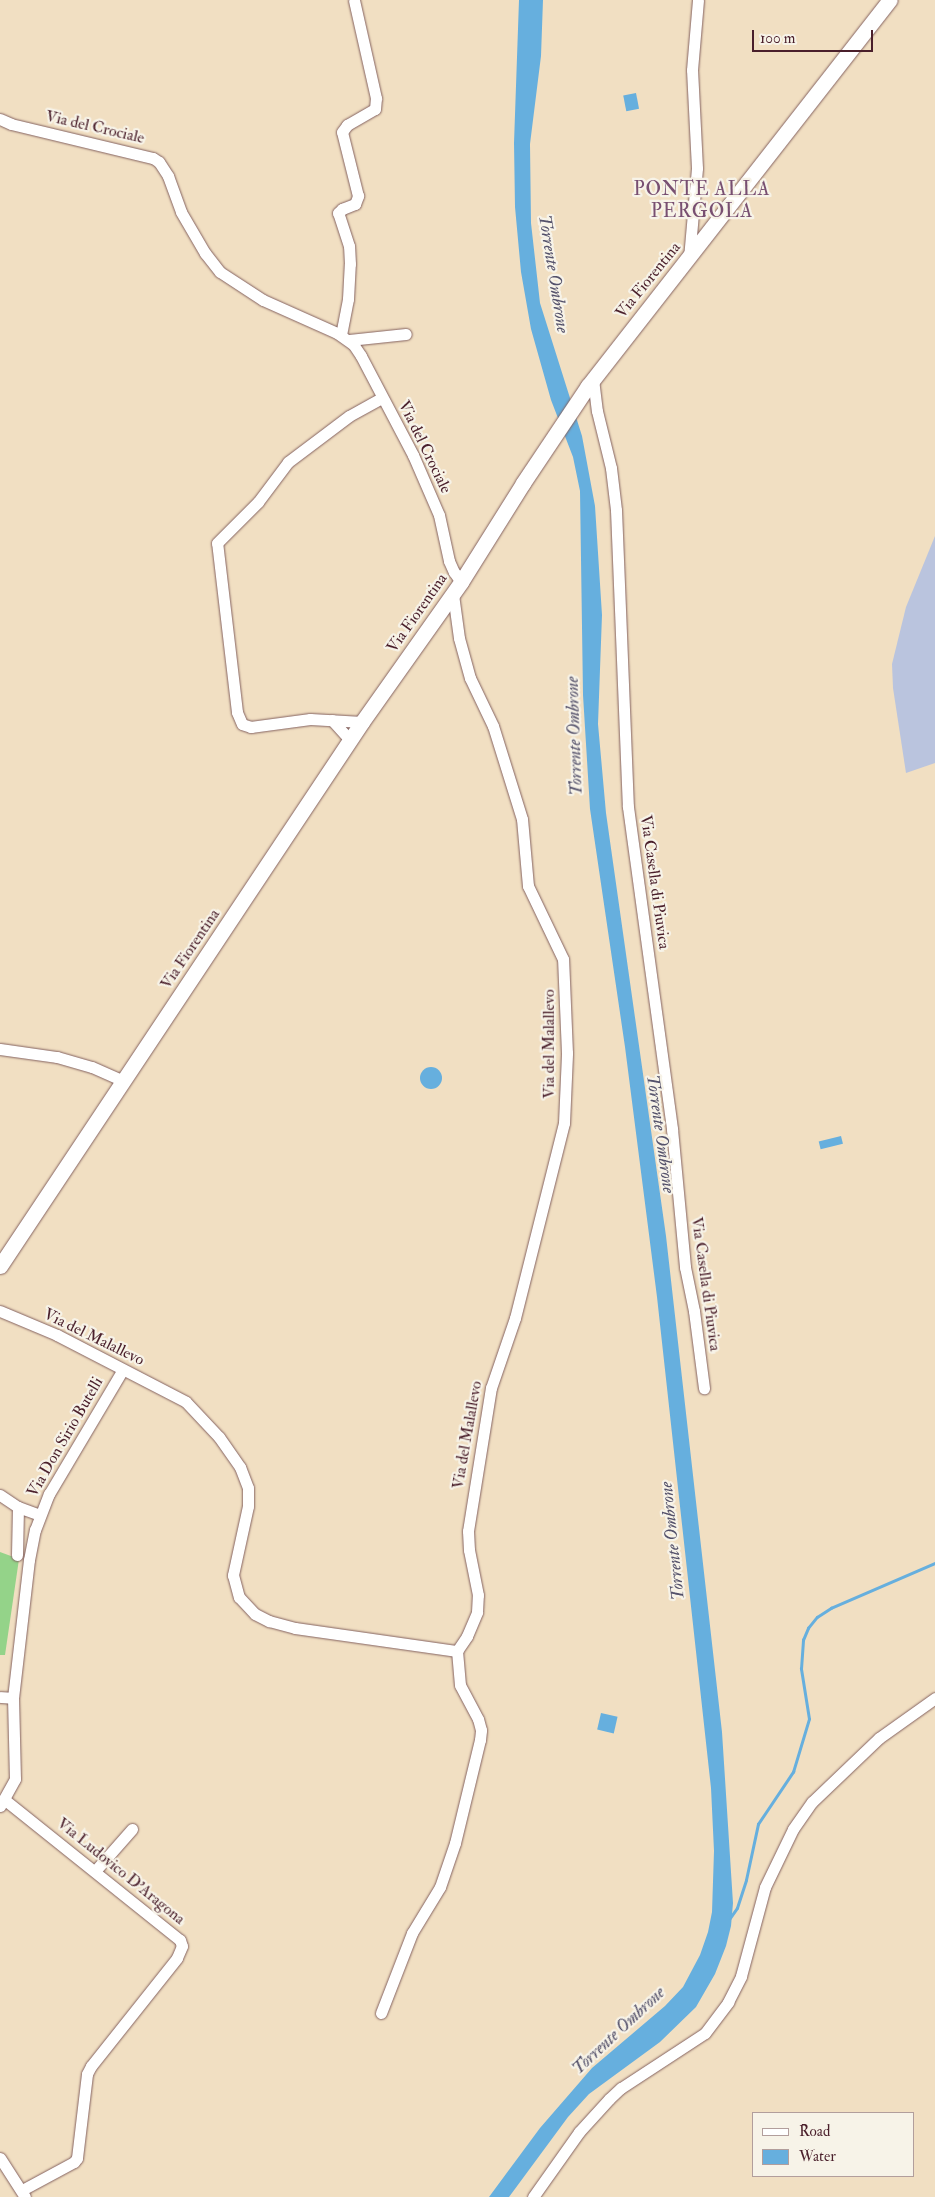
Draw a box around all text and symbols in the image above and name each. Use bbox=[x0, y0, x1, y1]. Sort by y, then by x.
scale bar bbox=[755, 20, 876, 52]
text: 100 m bbox=[760, 29, 795, 48]
street label: Via del Crociale bbox=[44, 106, 146, 148]
district label: PONTE ALLA PERGOLA bbox=[632, 179, 772, 223]
water label: Torrente Ombrone bbox=[533, 213, 573, 335]
street label: Via Fiorentina bbox=[612, 238, 684, 322]
street label: Via del Crociale bbox=[394, 398, 456, 496]
street label: Via Fiorentina bbox=[383, 570, 451, 656]
water label: Torrente Ombrone bbox=[562, 676, 588, 796]
street label: Via Casella di Piuvica bbox=[636, 814, 674, 950]
street label: Via Fiorentina bbox=[156, 905, 224, 993]
street label: Via del Malallevo bbox=[539, 989, 559, 1099]
water label: Torrente Ombrone bbox=[641, 1073, 679, 1195]
street label: Via Casella di Piuvica bbox=[687, 1216, 725, 1352]
street label: Via del Malallevo bbox=[41, 1304, 147, 1370]
street label: Via Don Sirio Butelli bbox=[23, 1374, 107, 1500]
street label: Via del Malallevo bbox=[448, 1379, 486, 1491]
water label: Torrente Ombrone bbox=[656, 1481, 690, 1601]
street label: Via Ludovico D'Aragona bbox=[53, 1814, 189, 1928]
water label: Torrente Ombrone bbox=[568, 1982, 670, 2080]
legend bbox=[752, 2112, 915, 2177]
text: Road bbox=[799, 2122, 830, 2141]
text: Water bbox=[799, 2147, 836, 2166]

